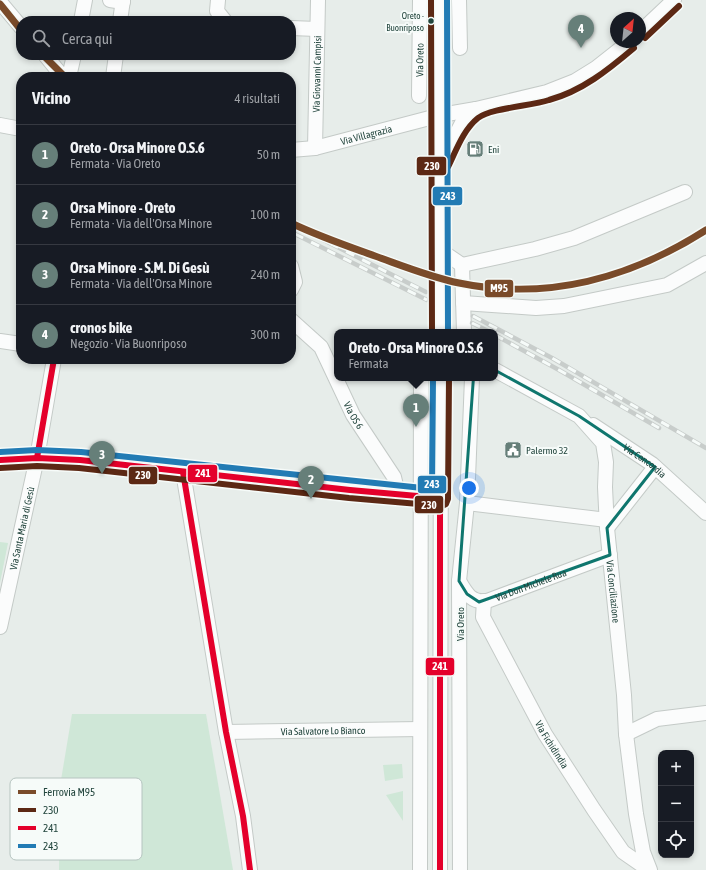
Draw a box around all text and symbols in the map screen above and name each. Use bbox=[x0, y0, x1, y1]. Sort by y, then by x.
place label: Oreto - Buonriposo bbox=[386, 11, 425, 33]
north arrow bbox=[610, 12, 646, 48]
pin: 4 bbox=[568, 15, 594, 48]
search box bbox=[16, 16, 296, 60]
marker: Oreto - Buonriposo bbox=[426, 16, 436, 26]
icon: search bbox=[30, 27, 52, 49]
text: Cerca qui bbox=[62, 30, 112, 47]
street label: Via Giovanni Campisi bbox=[310, 35, 323, 113]
street label: Via Oreto bbox=[414, 43, 425, 77]
text: Vicino bbox=[32, 88, 71, 108]
text: 4 risultati bbox=[234, 91, 280, 106]
street label: Via Villagrazia bbox=[339, 123, 393, 147]
text: Oreto - Orsa Minore O.S.6 bbox=[70, 139, 205, 156]
fuel station icon: Eni bbox=[465, 139, 485, 159]
place label: Eni bbox=[488, 144, 499, 155]
text: 1 bbox=[42, 147, 48, 162]
text: 50 m bbox=[257, 147, 280, 162]
text: Fermata · Via Oreto bbox=[70, 156, 161, 171]
line badge: 230 bbox=[416, 156, 447, 176]
text: 230 bbox=[424, 160, 440, 172]
line badge: 243 bbox=[432, 186, 463, 206]
text: 243 bbox=[440, 190, 456, 202]
text: Orsa Minore - Oreto bbox=[70, 199, 176, 216]
text: 2 bbox=[42, 207, 48, 222]
text: 100 m bbox=[251, 207, 280, 222]
text: Fermata · Via dell'Orsa Minore bbox=[70, 216, 212, 231]
text: Orsa Minore - S.M. Di Gesù bbox=[70, 259, 209, 276]
text: 3 bbox=[42, 267, 48, 282]
text: 240 m bbox=[251, 267, 280, 282]
text: Fermata · Via dell'Orsa Minore bbox=[70, 276, 212, 291]
line badge: M95 bbox=[484, 279, 514, 298]
text: M95 bbox=[490, 282, 508, 294]
text: cronos bike bbox=[70, 319, 132, 336]
text: 4 bbox=[42, 327, 48, 342]
text: 300 m bbox=[251, 327, 280, 342]
popup bbox=[334, 329, 498, 381]
text: Negozio · Via Buonriposo bbox=[70, 336, 187, 351]
text: Oreto - Orsa Minore O.S.6 bbox=[349, 339, 483, 356]
text: Fermata bbox=[349, 356, 388, 371]
pin: 1 bbox=[403, 394, 429, 427]
street label: Via OS 6 bbox=[342, 400, 366, 431]
public building icon: Palermo 32 bbox=[503, 440, 523, 460]
pin: 3 bbox=[89, 441, 115, 474]
street label: Via Concordia bbox=[622, 441, 669, 480]
place label: Palermo 32 bbox=[526, 445, 568, 456]
line badge: 241 bbox=[187, 464, 218, 483]
line badge: 230 bbox=[128, 466, 158, 485]
pin: 2 bbox=[298, 466, 324, 499]
text: 241 bbox=[195, 467, 211, 479]
text: 230 bbox=[135, 469, 151, 481]
line badge: 243 bbox=[417, 475, 447, 494]
text: 243 bbox=[424, 478, 440, 490]
your location bbox=[459, 478, 479, 498]
street label: Via Santa Maria di Gesù bbox=[7, 485, 36, 571]
line badge: 230 bbox=[414, 495, 444, 514]
text: 230 bbox=[421, 499, 437, 511]
street label: Via Conciliazione bbox=[605, 560, 622, 624]
street label: Via Don Michele Rua bbox=[494, 566, 568, 603]
street label: Via Oreto bbox=[455, 607, 466, 641]
line badge: 241 bbox=[425, 657, 455, 676]
text: 241 bbox=[432, 660, 448, 672]
street label: Via Fichidindia bbox=[533, 719, 571, 771]
street label: Via Salvatore Lo Bianco bbox=[281, 724, 366, 737]
map controls bbox=[658, 750, 694, 858]
button: + bbox=[658, 750, 694, 786]
legend bbox=[10, 778, 142, 860]
text: Ferrovia M95 bbox=[43, 786, 95, 798]
button: − bbox=[658, 786, 694, 822]
text: 230 bbox=[43, 804, 59, 816]
text: 241 bbox=[43, 822, 59, 834]
button: locate bbox=[658, 822, 694, 858]
text: 243 bbox=[43, 840, 59, 852]

